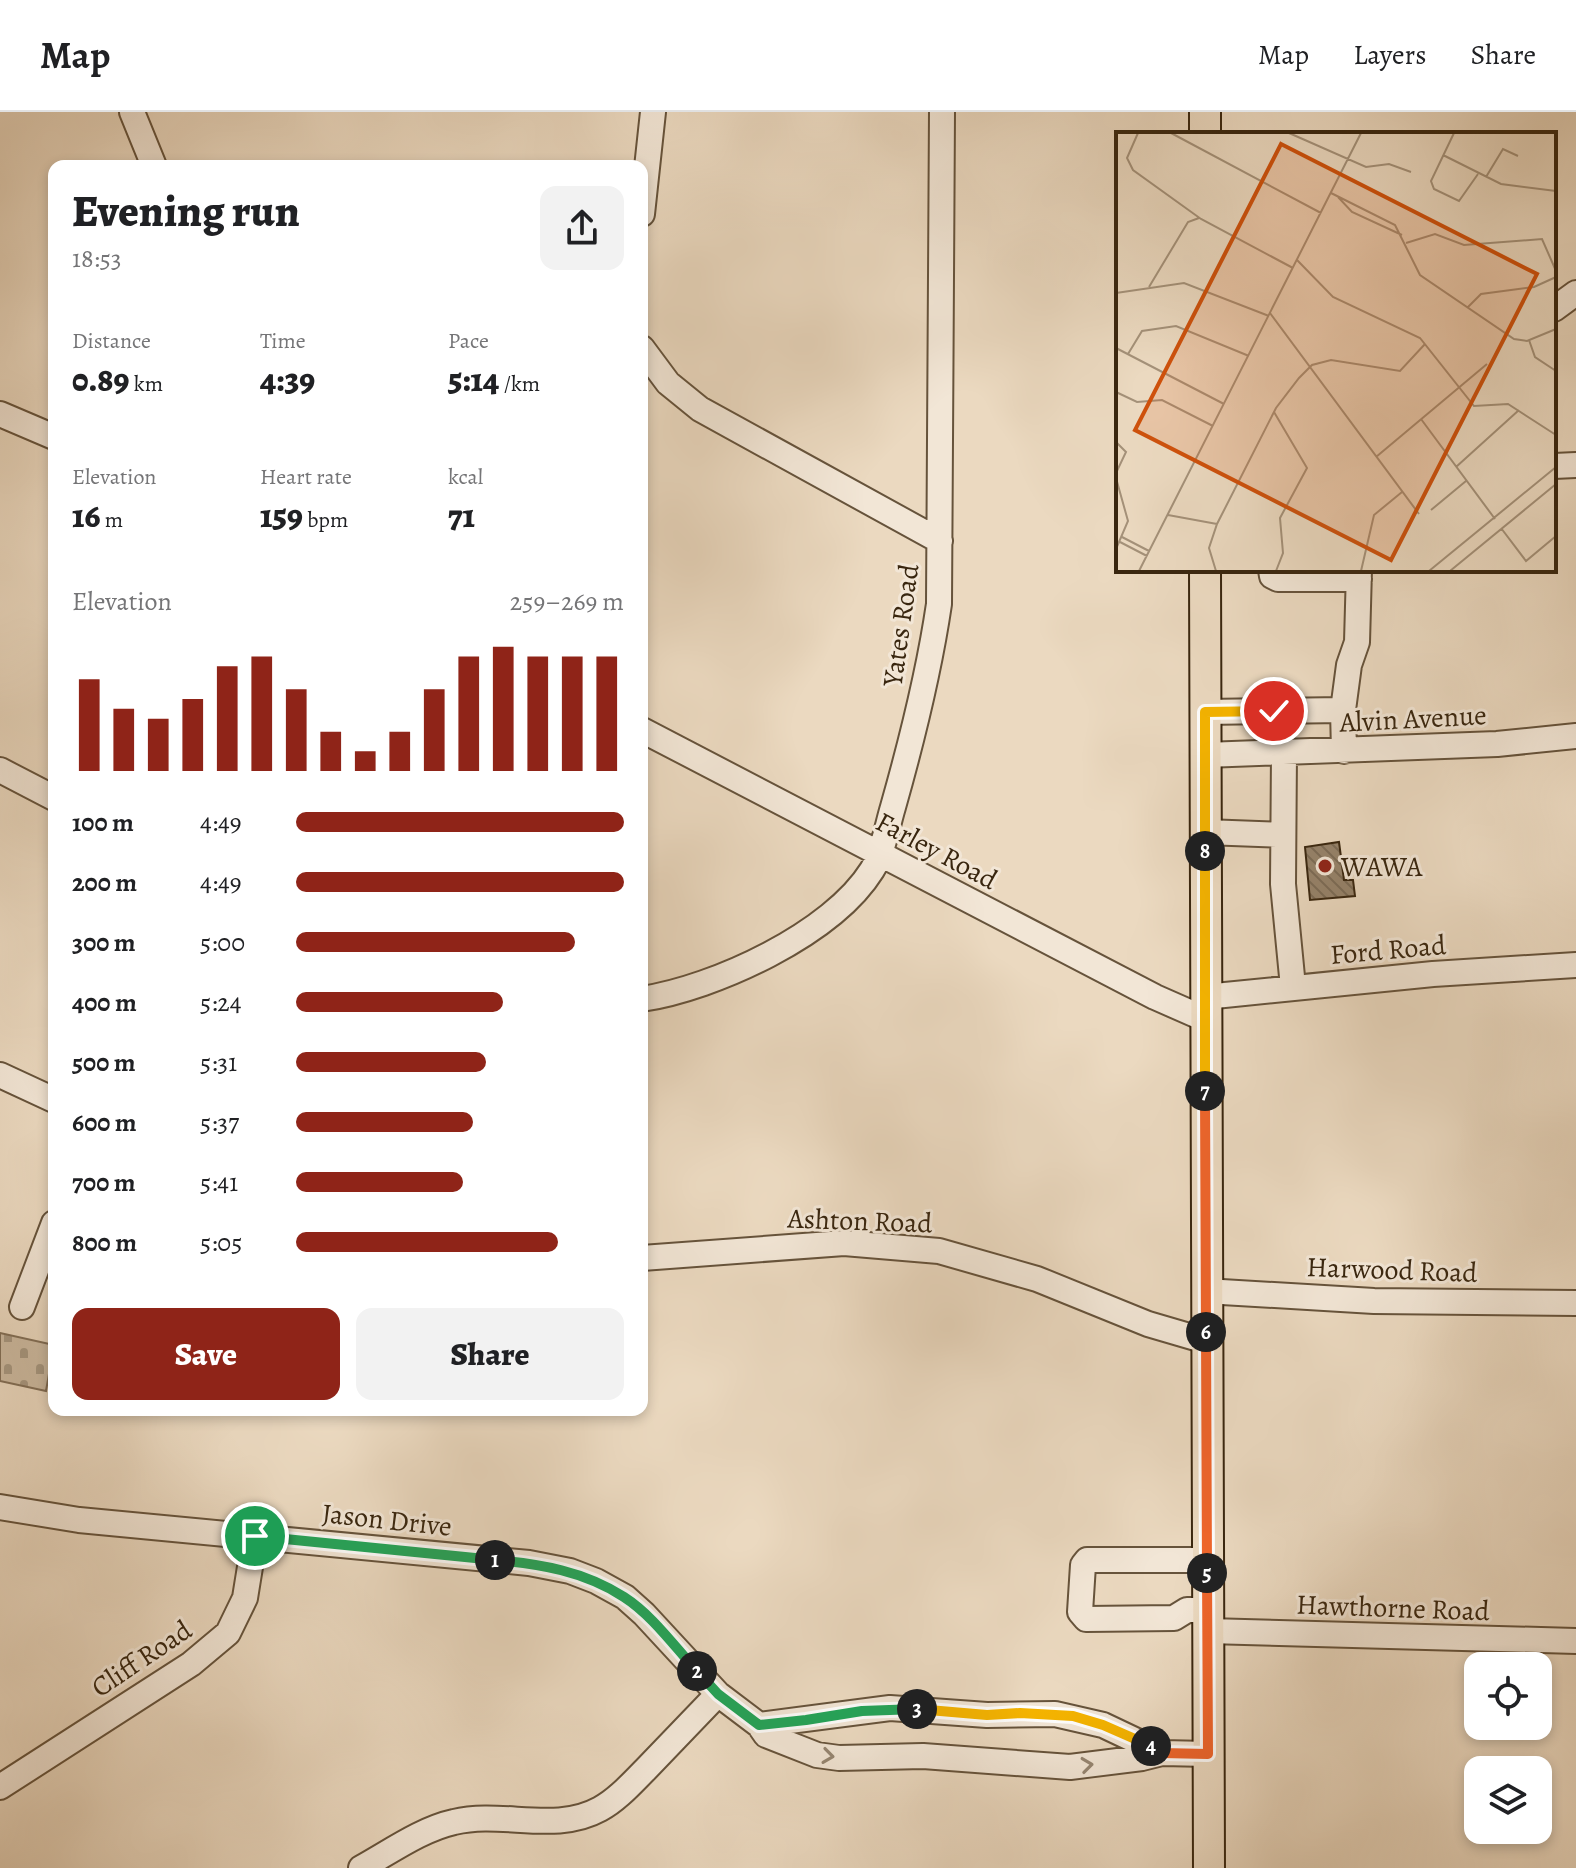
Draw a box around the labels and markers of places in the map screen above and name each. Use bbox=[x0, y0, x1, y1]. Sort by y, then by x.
pin bbox=[1240, 677, 1308, 745]
pin: 8 bbox=[1185, 831, 1225, 871]
place label: WAWA bbox=[1340, 848, 1423, 886]
marker: WAWA bbox=[1316, 857, 1334, 875]
pin: 7 bbox=[1185, 1071, 1225, 1111]
pin: 6 bbox=[1186, 1312, 1226, 1352]
pin bbox=[221, 1502, 289, 1570]
pin: 1 bbox=[475, 1540, 515, 1580]
pin: 5 bbox=[1187, 1553, 1227, 1593]
pin: 2 bbox=[677, 1651, 717, 1691]
pin: 3 bbox=[897, 1689, 937, 1729]
pin: 4 bbox=[1131, 1726, 1171, 1766]

